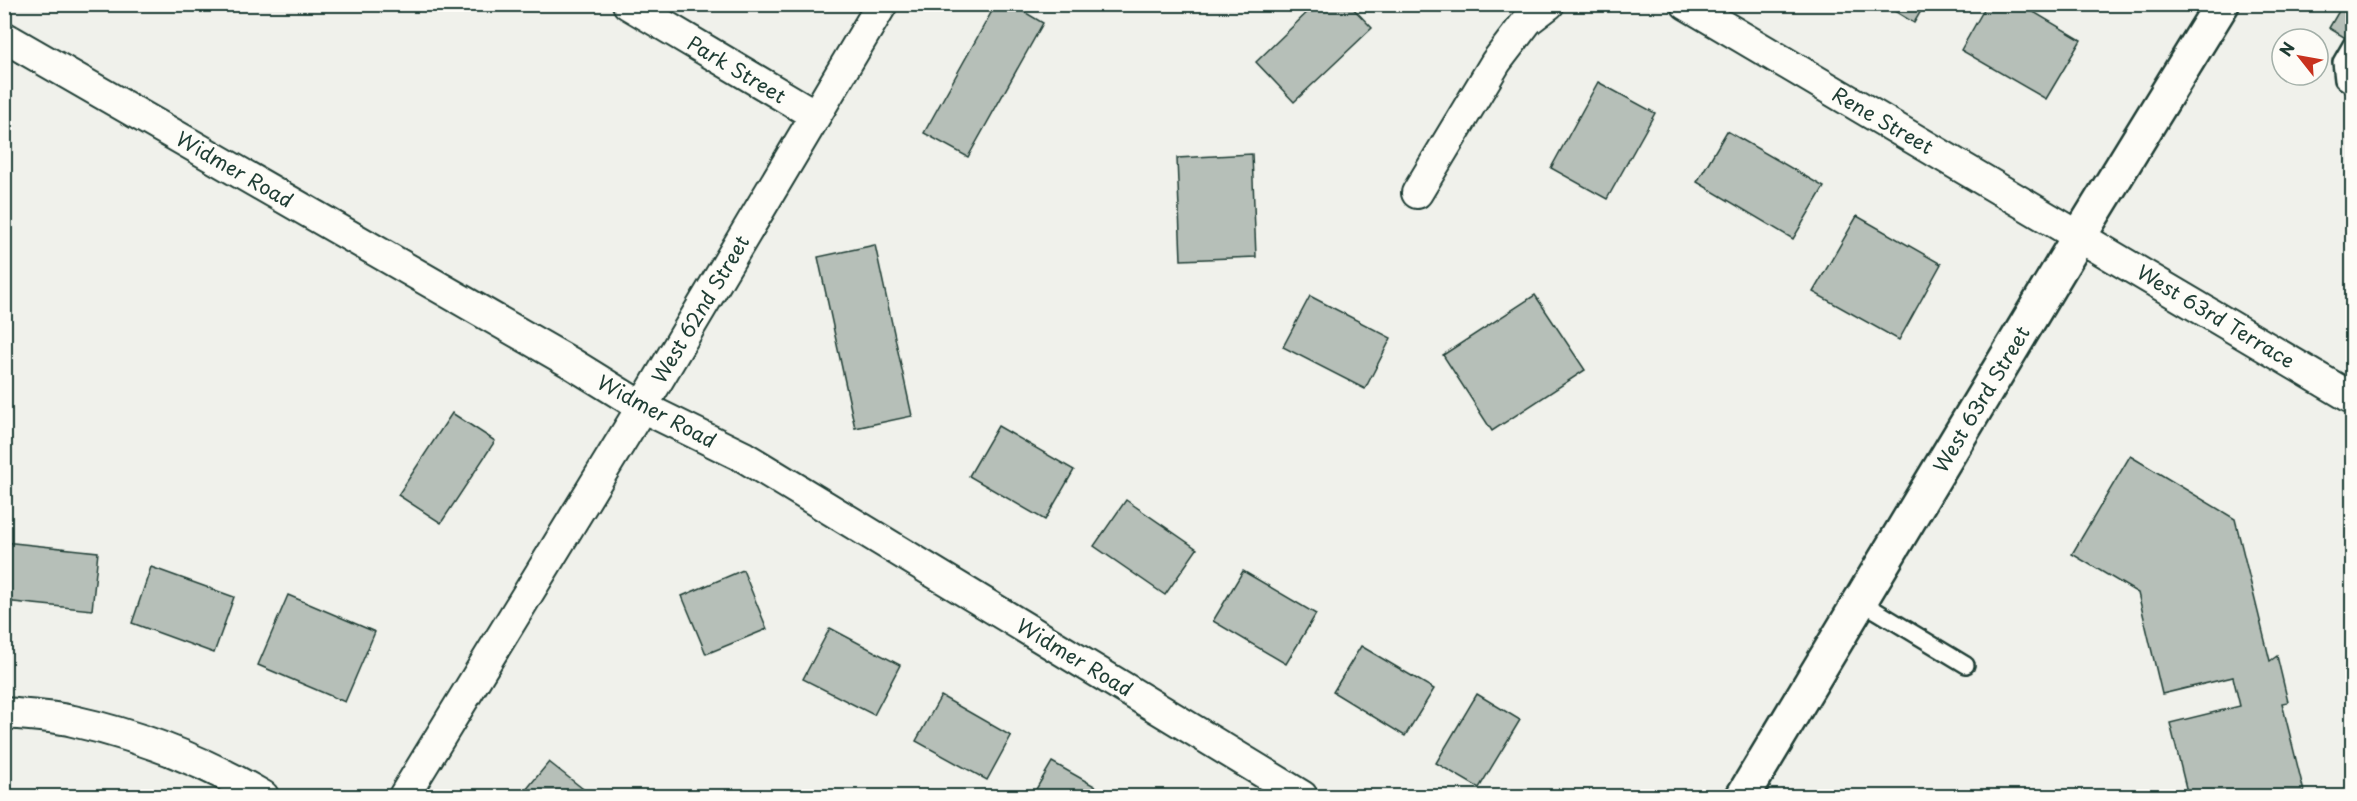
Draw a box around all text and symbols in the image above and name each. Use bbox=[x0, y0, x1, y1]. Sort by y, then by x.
north arrow bbox=[2270, 27, 2330, 87]
street label: Park Street bbox=[682, 28, 792, 110]
text: N bbox=[2273, 37, 2300, 60]
street label: Rene Street bbox=[1827, 79, 1939, 161]
street label: Widmer Road bbox=[171, 123, 299, 215]
street label: West 62nd Street bbox=[644, 229, 756, 389]
street label: West 63rd Terrace bbox=[2131, 257, 2301, 375]
street label: West 63rd Street bbox=[1925, 320, 2037, 478]
street label: Widmer Road bbox=[592, 367, 722, 455]
street label: Widmer Road bbox=[1011, 610, 1139, 704]

